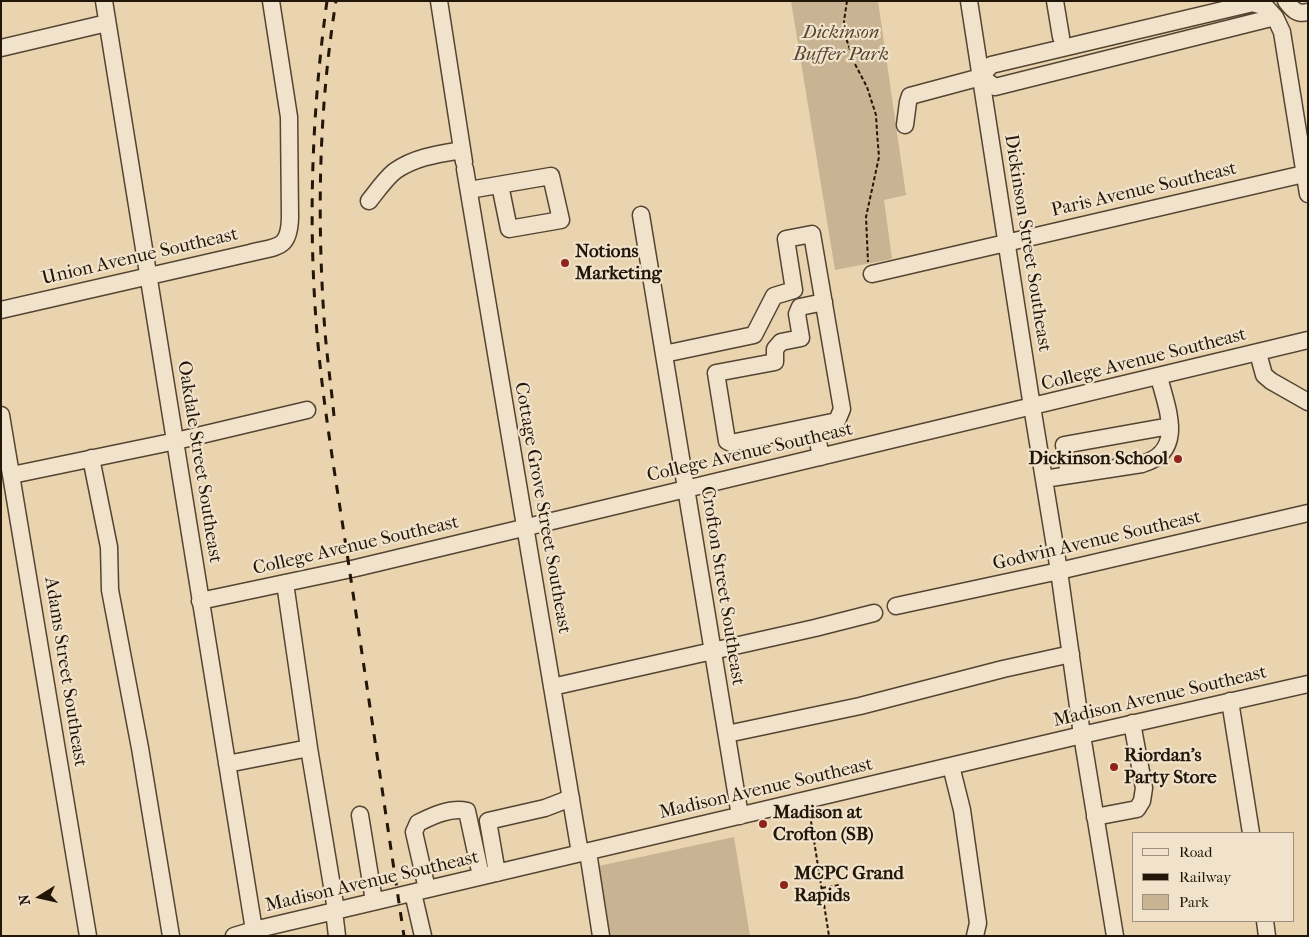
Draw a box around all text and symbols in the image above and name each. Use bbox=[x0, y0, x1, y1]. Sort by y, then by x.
park label: Dickinson Buffer Park bbox=[793, 22, 889, 66]
street label: Dickinson Street Southeast bbox=[999, 133, 1055, 353]
street label: Paris Avenue Southeast bbox=[1049, 158, 1239, 222]
street label: Union Avenue Southeast bbox=[40, 223, 240, 291]
place label: Notions Marketing bbox=[575, 241, 662, 285]
marker: Notions Marketing bbox=[559, 257, 571, 269]
street label: College Avenue Southeast bbox=[1039, 323, 1249, 397]
street label: Oakdale Street Southeast bbox=[172, 359, 226, 565]
street label: Cottage Grove Street Southeast bbox=[509, 380, 575, 636]
street label: College Avenue Southeast bbox=[645, 418, 855, 488]
place label: Dickinson School bbox=[1029, 448, 1168, 470]
marker: Dickinson School bbox=[1172, 453, 1184, 465]
street label: Crofton Street Southeast bbox=[695, 485, 749, 687]
street label: Godwin Avenue Southeast bbox=[991, 506, 1203, 576]
street label: College Avenue Southeast bbox=[251, 511, 461, 581]
street label: Adams Street Southeast bbox=[39, 575, 91, 769]
street label: Madison Avenue Southeast bbox=[1051, 661, 1269, 733]
place label: Riordan's Party Store bbox=[1124, 745, 1217, 789]
street label: Madison Avenue Southeast bbox=[657, 753, 875, 825]
marker: Riordan's Party Store bbox=[1108, 761, 1120, 773]
place label: Madison at Crofton (SB) bbox=[773, 802, 874, 846]
marker: Madison at Crofton (SB) bbox=[757, 818, 769, 830]
legend bbox=[1132, 832, 1294, 922]
text: Road bbox=[1179, 843, 1212, 861]
street label: Madison Avenue Southeast bbox=[263, 846, 481, 918]
place label: MCPC Grand Rapids bbox=[794, 863, 904, 907]
text: Railway bbox=[1179, 868, 1231, 886]
north arrow bbox=[15, 872, 65, 922]
marker: MCPC Grand Rapids bbox=[778, 879, 790, 891]
text: N bbox=[15, 893, 34, 906]
text: Park bbox=[1179, 893, 1209, 911]

